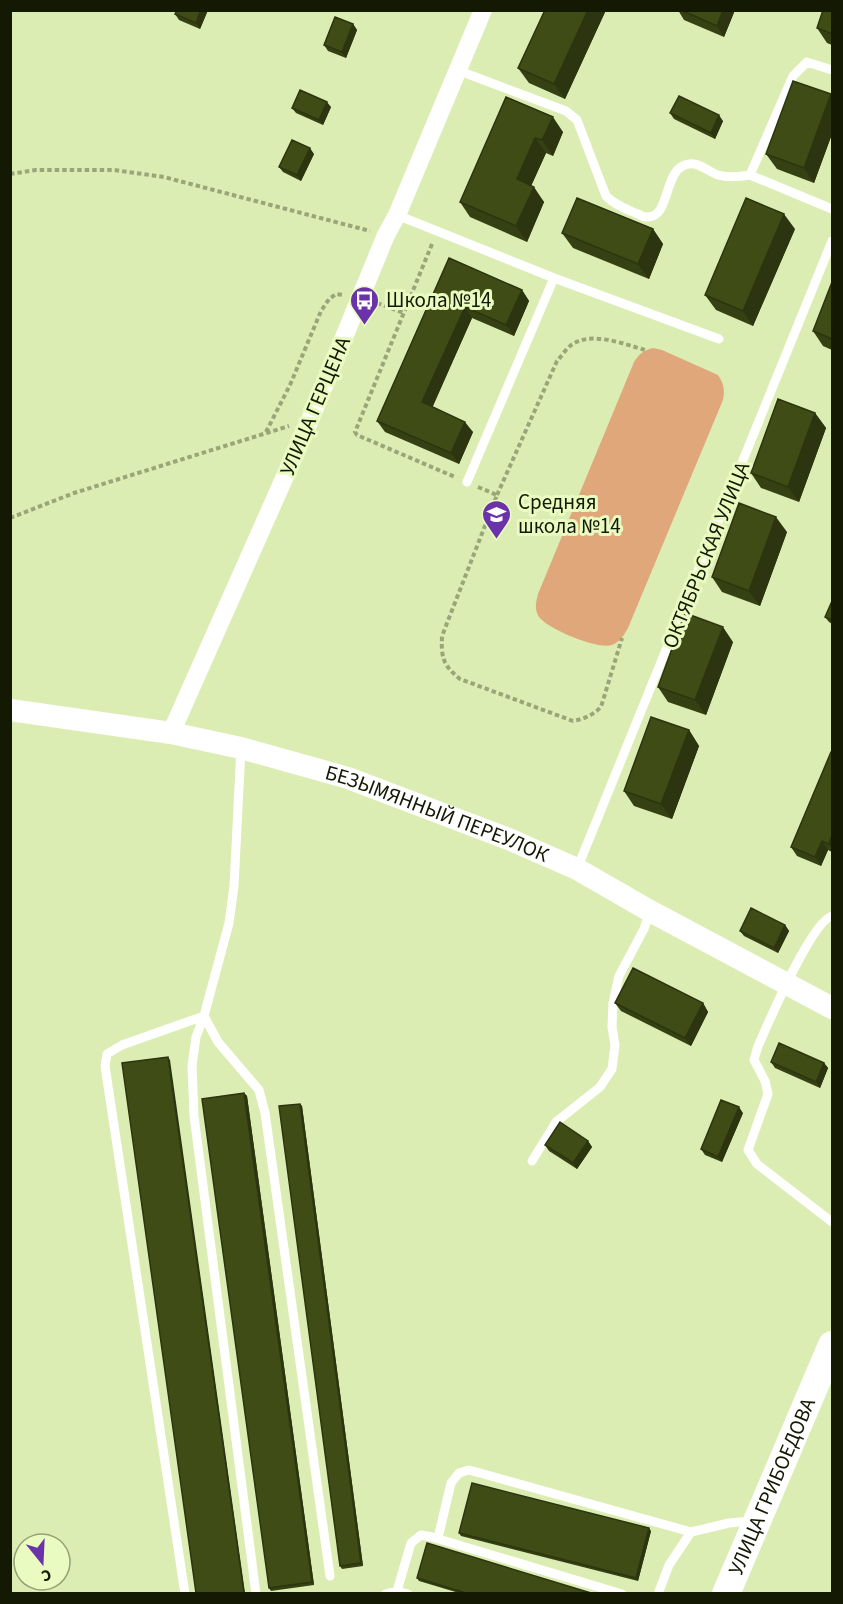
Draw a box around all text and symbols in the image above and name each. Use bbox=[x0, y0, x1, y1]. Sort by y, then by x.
bus stop icon: Школа №14 bbox=[349, 284, 381, 326]
place label: Школа №14 bbox=[386, 285, 491, 315]
street label: УЛИЦА ГЕРЦЕНА bbox=[272, 331, 358, 480]
street label: ОКТЯБРЬСКАЯ УЛИЦА bbox=[655, 457, 757, 653]
place label: Средняя школа №14 bbox=[518, 487, 621, 541]
school or university icon: Средняя школа №14 bbox=[481, 498, 513, 540]
street label: БЕЗЫМЯННЫЙ ПЕРЕУЛОК bbox=[322, 757, 554, 870]
street label: УЛИЦА ГРИБОЕДОВА bbox=[721, 1393, 823, 1580]
north arrow bbox=[12, 1532, 72, 1592]
text: С bbox=[38, 1563, 54, 1587]

